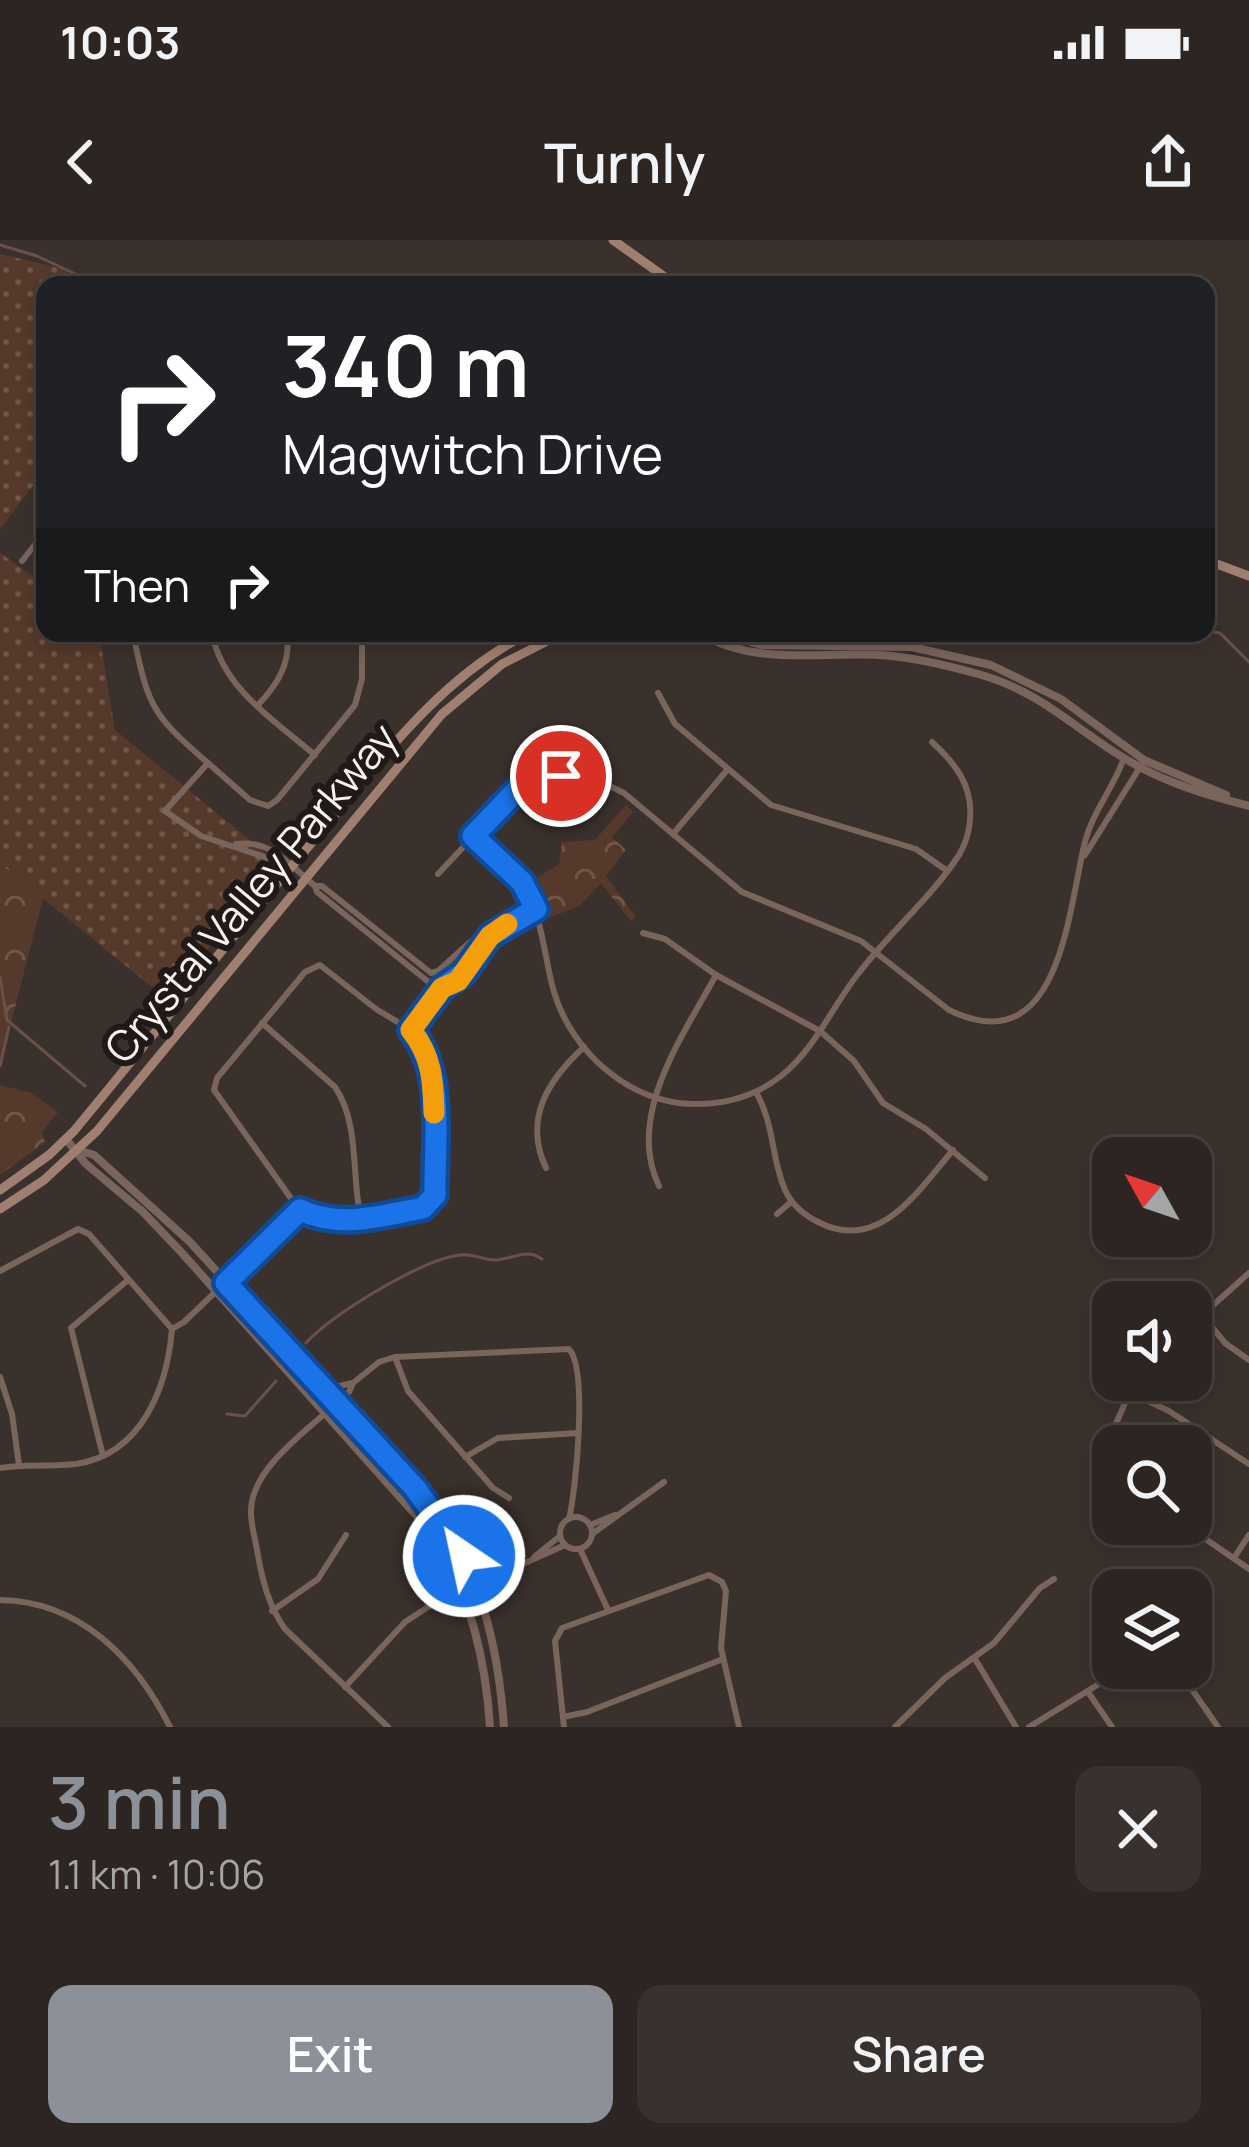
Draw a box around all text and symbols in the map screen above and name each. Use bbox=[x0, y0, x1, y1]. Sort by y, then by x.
text: 10:03 bbox=[60, 11, 181, 73]
text: Turnly bbox=[544, 125, 705, 199]
icon: back bbox=[48, 129, 114, 195]
icon: share bbox=[1135, 129, 1201, 195]
text: 340 m bbox=[282, 307, 530, 422]
icon: right bbox=[84, 324, 240, 480]
text: Magwitch Drive bbox=[282, 416, 663, 490]
icon: right bbox=[214, 552, 280, 618]
text: Then bbox=[84, 554, 190, 616]
street label: Crystal Valley Parkway bbox=[91, 710, 410, 1075]
pin bbox=[510, 725, 612, 827]
icon: arrive bbox=[528, 743, 594, 809]
north arrow bbox=[1092, 1137, 1212, 1257]
map controls bbox=[1092, 1137, 1212, 1689]
button: sound bbox=[1092, 1281, 1212, 1401]
button: search bbox=[1092, 1425, 1212, 1545]
position arrow bbox=[401, 1493, 527, 1619]
button: layers bbox=[1092, 1569, 1212, 1689]
text: 3 min bbox=[48, 1752, 230, 1851]
button: close bbox=[1075, 1766, 1201, 1892]
text: 1.1 km · 10:06 bbox=[48, 1847, 265, 1901]
button: Exit bbox=[48, 1985, 613, 2123]
button: Share bbox=[637, 1985, 1201, 2123]

